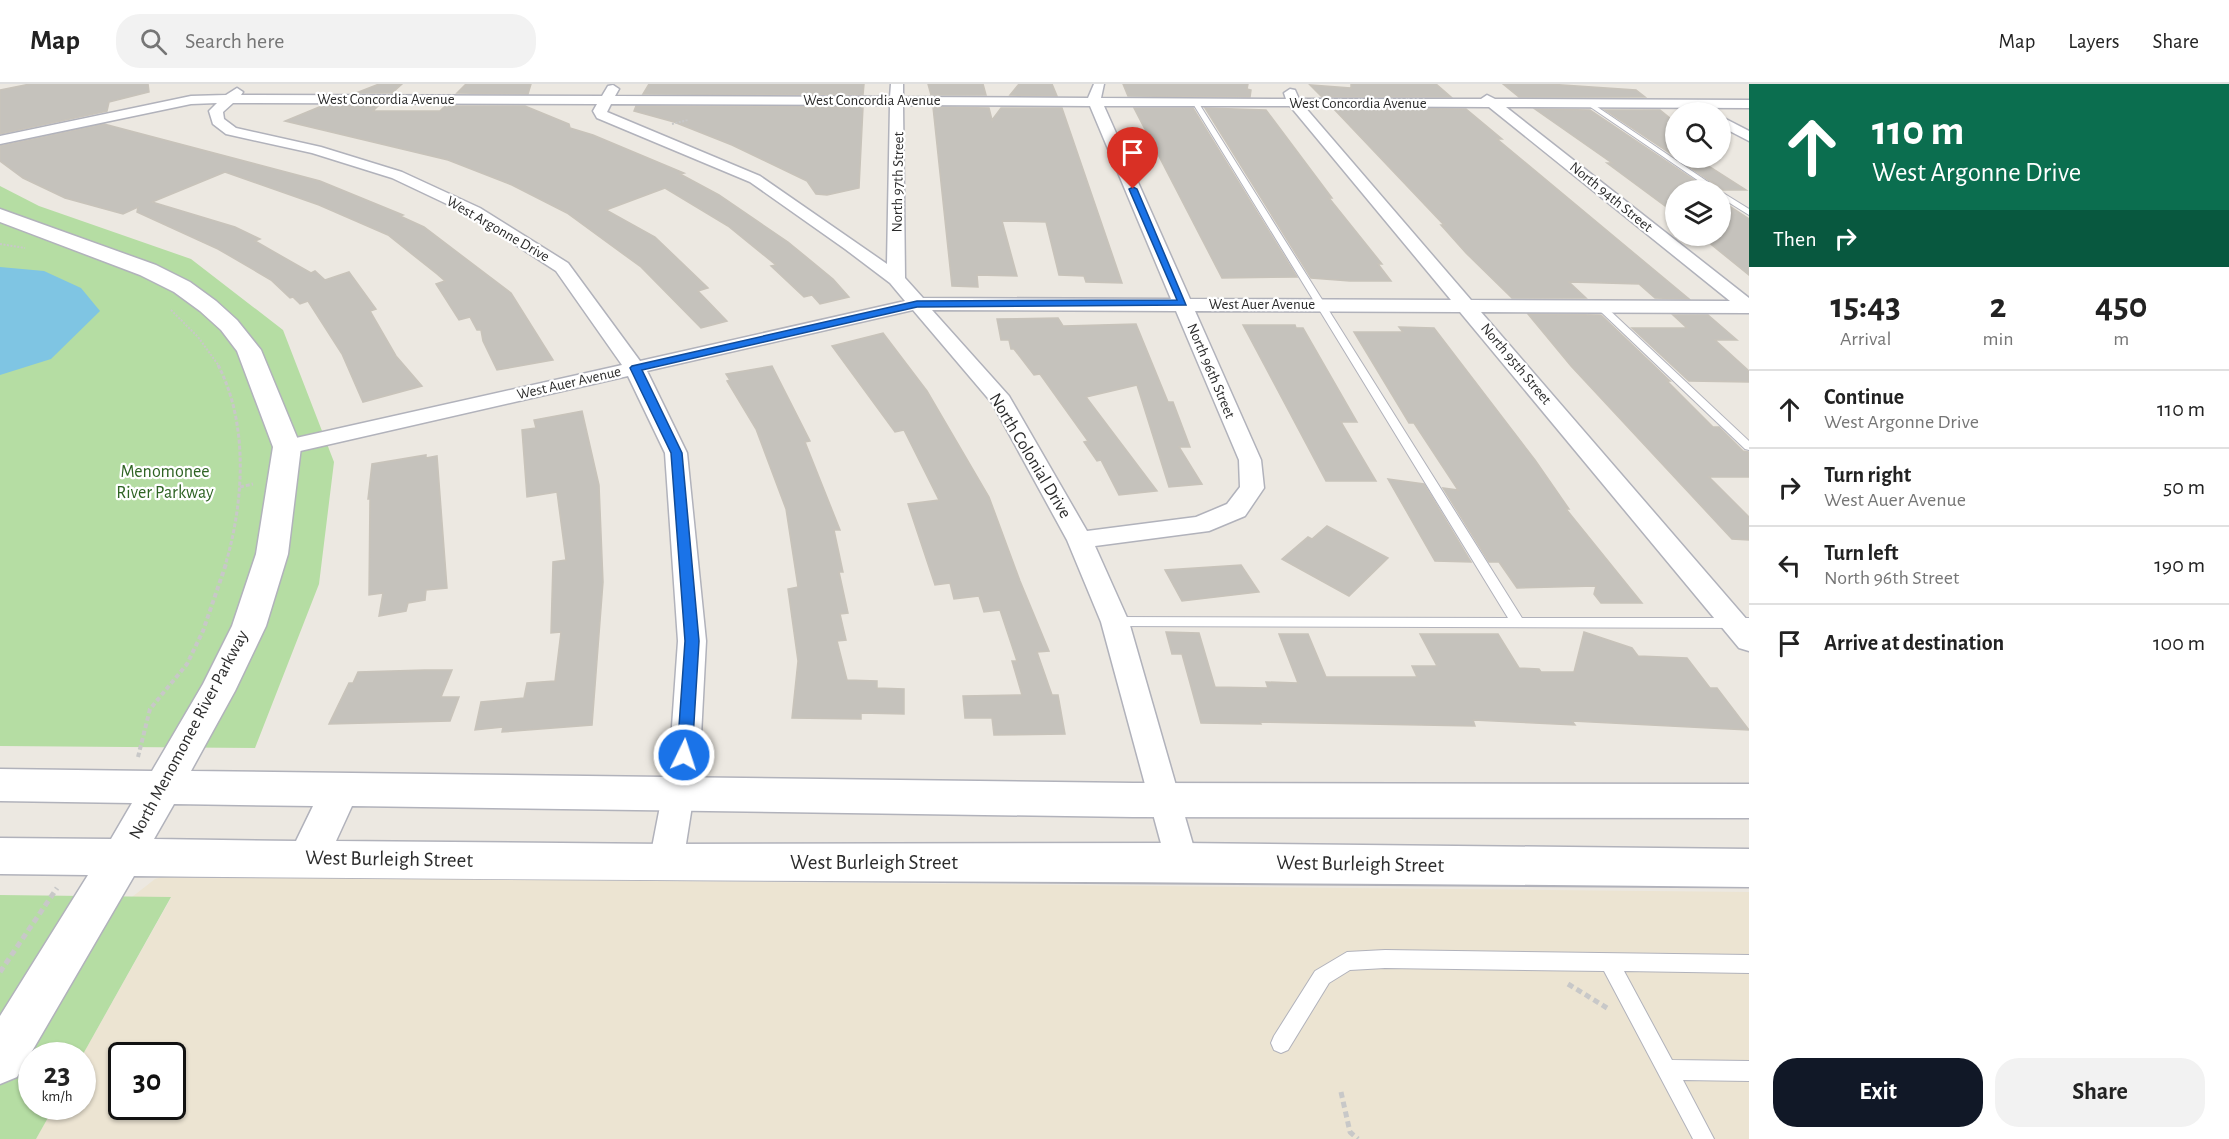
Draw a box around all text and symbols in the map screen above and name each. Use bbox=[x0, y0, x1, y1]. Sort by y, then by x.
search box bbox=[116, 14, 536, 68]
icon: search bbox=[137, 25, 170, 58]
text: Map bbox=[30, 27, 80, 55]
text: Search here bbox=[185, 30, 284, 52]
text: Map bbox=[1999, 31, 2035, 52]
text: Layers bbox=[2068, 31, 2119, 52]
text: Share bbox=[2152, 31, 2199, 52]
street label: West Concordia Avenue bbox=[317, 92, 455, 107]
street label: West Concordia Avenue bbox=[803, 93, 941, 108]
street label: West Concordia Avenue bbox=[1289, 96, 1427, 111]
map controls bbox=[1665, 102, 1731, 246]
button: search bbox=[1665, 102, 1731, 168]
icon: ahead bbox=[1773, 108, 1851, 186]
text: 110 m bbox=[1872, 110, 1964, 152]
pin bbox=[1107, 127, 1158, 189]
street label: North 97th Street bbox=[890, 131, 906, 232]
icon: arrive bbox=[1116, 136, 1149, 169]
street label: North 94th Street bbox=[1567, 159, 1655, 235]
text: West Argonne Drive bbox=[1872, 159, 2081, 186]
button: layers bbox=[1665, 180, 1731, 246]
street label: West Argonne Drive bbox=[444, 193, 552, 265]
icon: right bbox=[1829, 222, 1862, 255]
text: Then bbox=[1773, 228, 1817, 250]
text: 15:43 bbox=[1831, 288, 1901, 324]
text: 2 bbox=[1989, 288, 2006, 324]
text: 450 bbox=[2095, 288, 2147, 324]
street label: West Auer Avenue bbox=[1209, 297, 1315, 312]
street label: North 96th Street bbox=[1184, 321, 1238, 421]
street label: North 95th Street bbox=[1478, 321, 1554, 408]
text: Arrival bbox=[1840, 329, 1891, 349]
text: min bbox=[1982, 329, 2014, 349]
text: m bbox=[2113, 329, 2129, 349]
street label: West Auer Avenue bbox=[515, 364, 623, 402]
text: Continue bbox=[1824, 386, 1904, 408]
street label: North Colonial Drive bbox=[986, 390, 1074, 522]
icon: ahead bbox=[1773, 393, 1806, 426]
text: 110 m bbox=[2157, 398, 2205, 420]
text: West Argonne Drive bbox=[1824, 412, 1979, 432]
park label: Menomonee River Parkway bbox=[116, 463, 214, 502]
text: Turn right bbox=[1824, 464, 1911, 486]
icon: right bbox=[1773, 471, 1806, 504]
text: 50 m bbox=[2163, 476, 2205, 498]
text: West Auer Avenue bbox=[1824, 490, 1966, 510]
text: Turn left bbox=[1824, 542, 1898, 564]
icon: left bbox=[1773, 549, 1806, 582]
text: 190 m bbox=[2154, 554, 2205, 576]
text: North 96th Street bbox=[1824, 568, 1959, 588]
street label: North Menomonee River Parkway bbox=[126, 627, 252, 843]
icon: arrive bbox=[1773, 627, 1806, 660]
text: Arrive at destination bbox=[1824, 632, 2004, 654]
text: 100 m bbox=[2153, 632, 2205, 654]
position arrow bbox=[652, 723, 716, 787]
street label: West Burleigh Street bbox=[305, 847, 473, 871]
street label: West Burleigh Street bbox=[790, 852, 958, 873]
street label: West Burleigh Street bbox=[1276, 852, 1444, 876]
speed limit sign: 30 bbox=[108, 1042, 186, 1120]
button: Exit bbox=[1773, 1058, 1983, 1127]
button: Share bbox=[1995, 1058, 2205, 1127]
text: 23 bbox=[43, 1059, 71, 1089]
text: km/h bbox=[42, 1089, 72, 1104]

